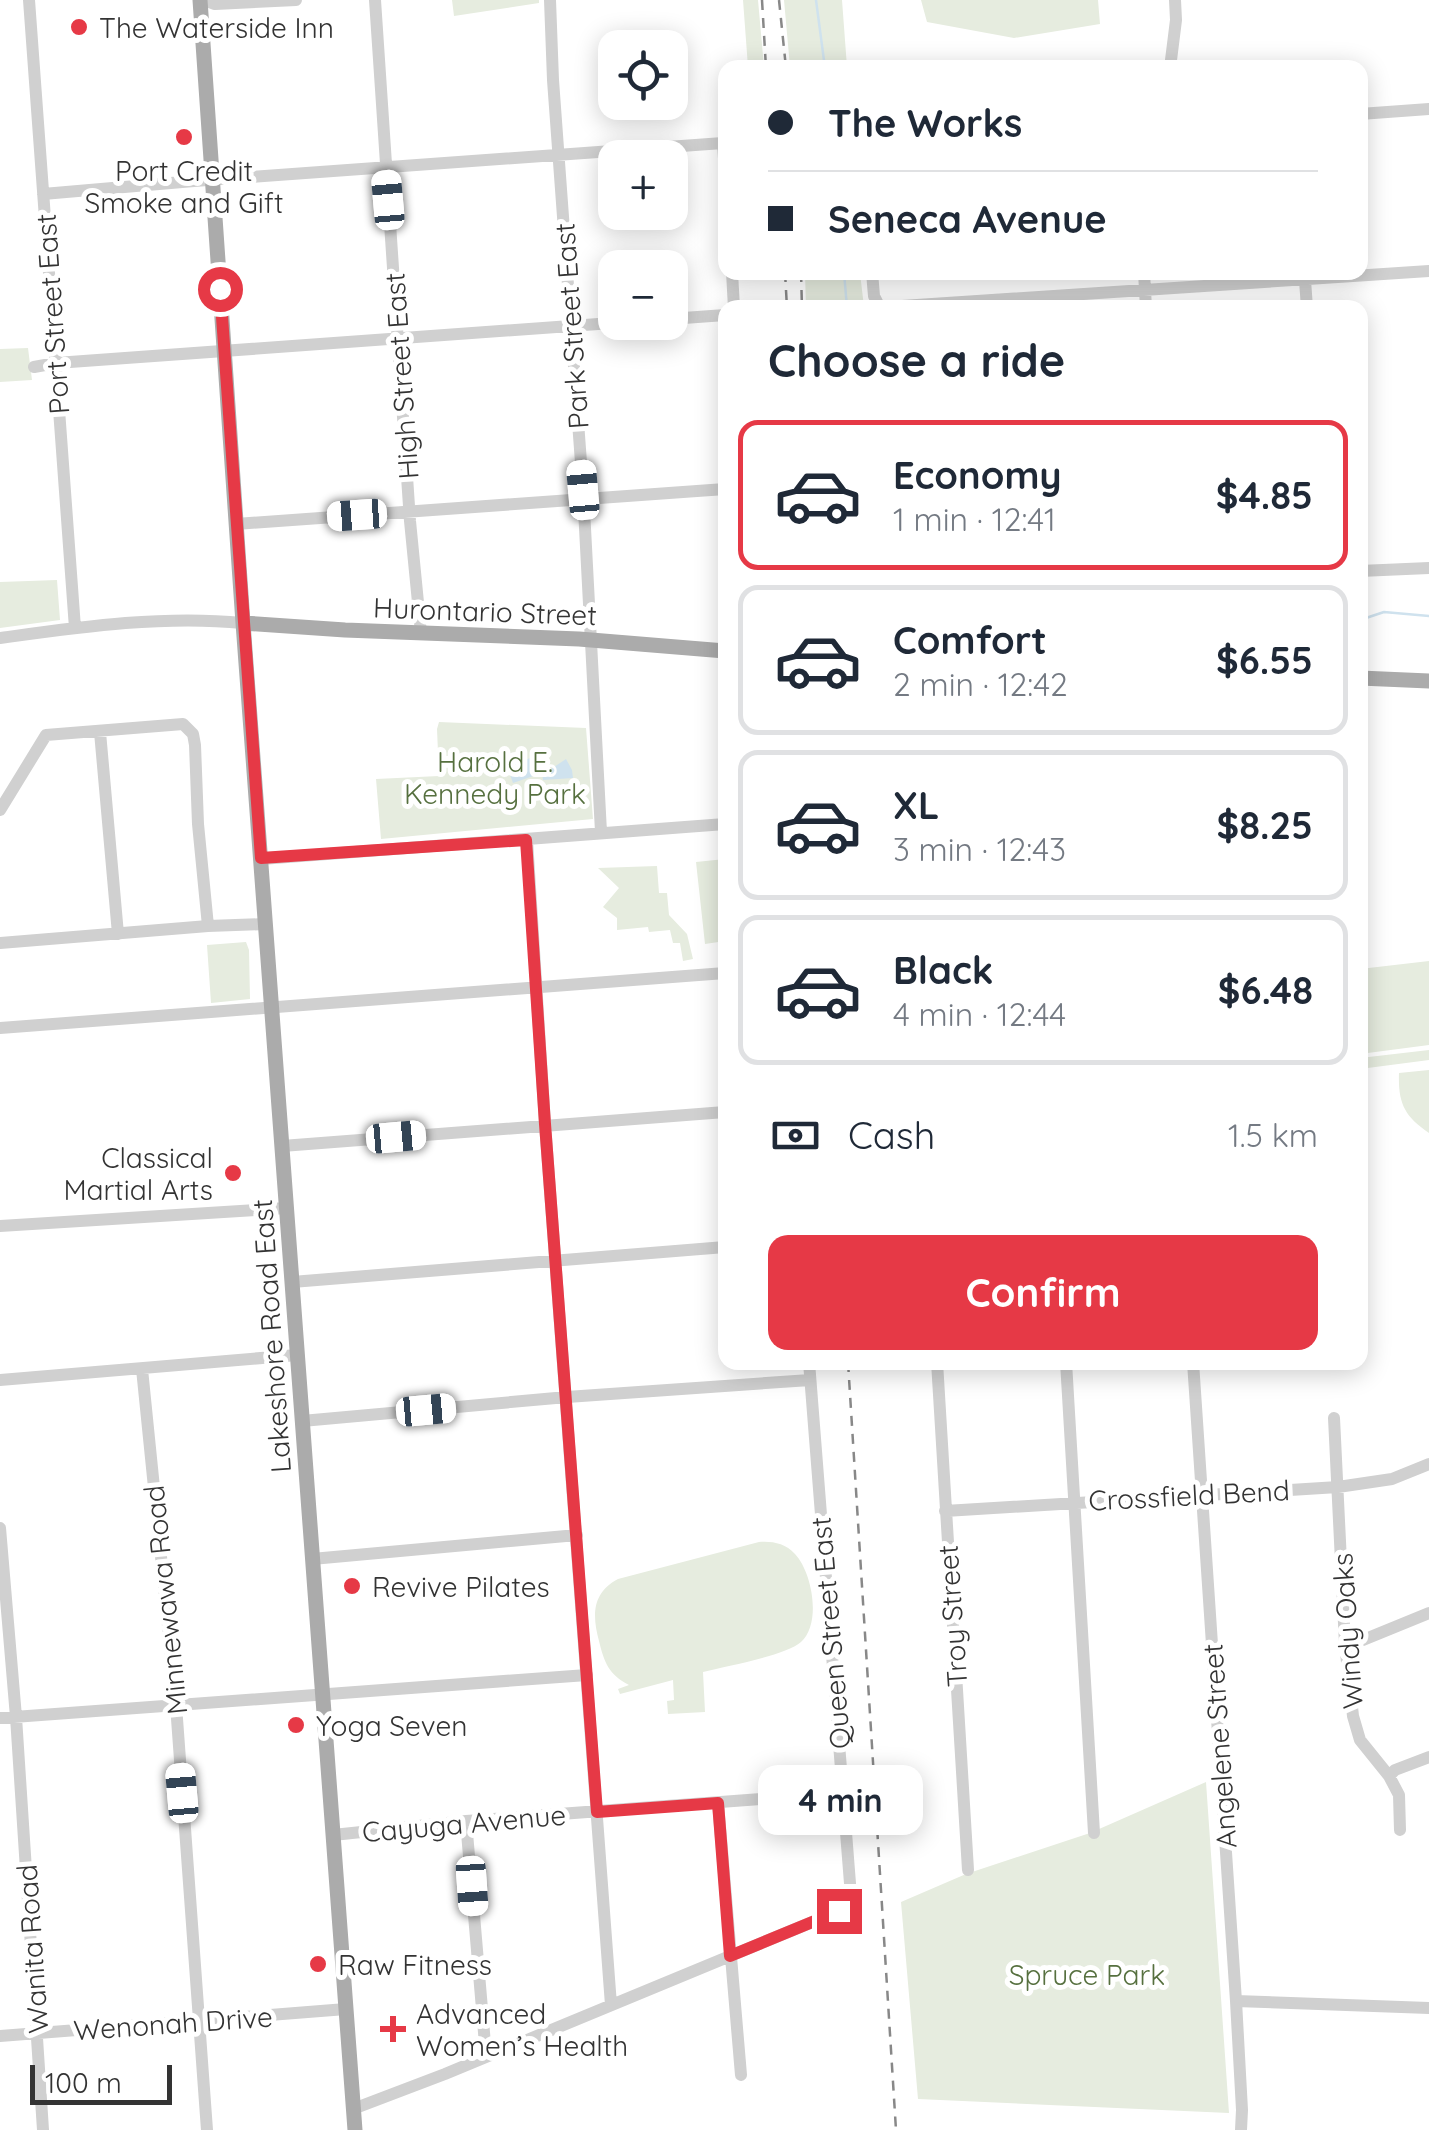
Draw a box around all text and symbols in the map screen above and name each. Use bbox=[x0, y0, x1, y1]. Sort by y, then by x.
place label: The Waterside Inn bbox=[99, 10, 334, 45]
marker: The Waterside Inn bbox=[68, 16, 90, 38]
map controls bbox=[598, 30, 688, 340]
button: locate bbox=[598, 30, 688, 120]
text: The Works bbox=[828, 99, 1022, 147]
marker: Port Credit Smoke and Gift bbox=[173, 126, 195, 148]
button: + bbox=[598, 140, 688, 230]
place label: Port Credit Smoke and Gift bbox=[85, 153, 283, 220]
car bbox=[370, 169, 406, 231]
text: Seneca Avenue bbox=[828, 195, 1107, 243]
street label: Port Street East bbox=[28, 213, 76, 415]
street label: Park Street East bbox=[546, 222, 596, 430]
button: − bbox=[598, 250, 688, 340]
route start bbox=[198, 267, 243, 312]
street label: High Street East bbox=[376, 272, 426, 480]
text: Choose a ride bbox=[768, 332, 1065, 388]
icon: car bbox=[773, 450, 863, 540]
text: Economy bbox=[893, 451, 1062, 499]
car bbox=[565, 459, 601, 521]
text: $4.85 bbox=[1216, 471, 1313, 519]
car bbox=[326, 498, 388, 532]
text: 1 min · 12:41 bbox=[893, 499, 1056, 539]
street label: Hurontario Street bbox=[373, 590, 597, 632]
icon: car bbox=[773, 615, 863, 705]
text: Comfort bbox=[893, 616, 1047, 664]
text: $6.55 bbox=[1216, 636, 1313, 684]
text: 2 min · 12:42 bbox=[893, 664, 1068, 704]
park label: Harold E. Kennedy Park bbox=[404, 744, 586, 811]
icon: car bbox=[773, 780, 863, 870]
text: XL bbox=[893, 781, 939, 829]
text: $8.25 bbox=[1217, 801, 1313, 849]
text: 3 min · 12:43 bbox=[893, 829, 1066, 869]
icon: car bbox=[773, 945, 863, 1035]
text: Black bbox=[893, 946, 993, 994]
text: $6.48 bbox=[1218, 966, 1313, 1014]
text: 4 min · 12:44 bbox=[893, 994, 1066, 1034]
icon: cash bbox=[768, 1108, 823, 1163]
text: Cash bbox=[848, 1111, 935, 1159]
text: 1.5 km bbox=[1228, 1115, 1318, 1155]
car bbox=[365, 1119, 427, 1155]
place label: Classical Martial Arts bbox=[63, 1140, 213, 1207]
marker: Classical Martial Arts bbox=[222, 1162, 244, 1184]
street label: Lakeshore Road East bbox=[244, 1198, 298, 1474]
button: Confirm bbox=[768, 1235, 1318, 1350]
car bbox=[395, 1392, 457, 1428]
street label: Crossfield Bend bbox=[1088, 1472, 1290, 1518]
street label: Minnewawa Road bbox=[136, 1484, 194, 1716]
street label: Queen Street East bbox=[802, 1516, 858, 1750]
street label: Troy Street bbox=[930, 1544, 974, 1688]
street label: Windy Oaks bbox=[1324, 1552, 1370, 1710]
place label: Revive Pilates bbox=[372, 1569, 550, 1604]
marker: Revive Pilates bbox=[341, 1575, 363, 1597]
street label: Angelene Street bbox=[1194, 1642, 1244, 1850]
place label: Yoga Seven bbox=[316, 1708, 467, 1743]
marker: Yoga Seven bbox=[285, 1714, 307, 1736]
car bbox=[164, 1762, 200, 1824]
callout: 4 min bbox=[756, 1766, 922, 1836]
text: 4 min bbox=[799, 1780, 882, 1820]
street label: Cayuga Avenue bbox=[361, 1797, 567, 1849]
car bbox=[455, 1855, 489, 1917]
street label: Wanita Road bbox=[9, 1863, 55, 2035]
route end bbox=[817, 1889, 862, 1934]
place label: Raw Fitness bbox=[338, 1947, 492, 1982]
marker: Raw Fitness bbox=[307, 1953, 329, 1975]
park label: Spruce Park bbox=[1009, 1957, 1165, 1992]
place label: Advanced Women’s Health bbox=[416, 1996, 628, 2063]
street label: Wenonah Drive bbox=[72, 1999, 274, 2047]
marker: Advanced Women’s Health bbox=[380, 2016, 406, 2042]
scale bar bbox=[30, 2060, 172, 2104]
text: 100 m bbox=[45, 2065, 122, 2100]

